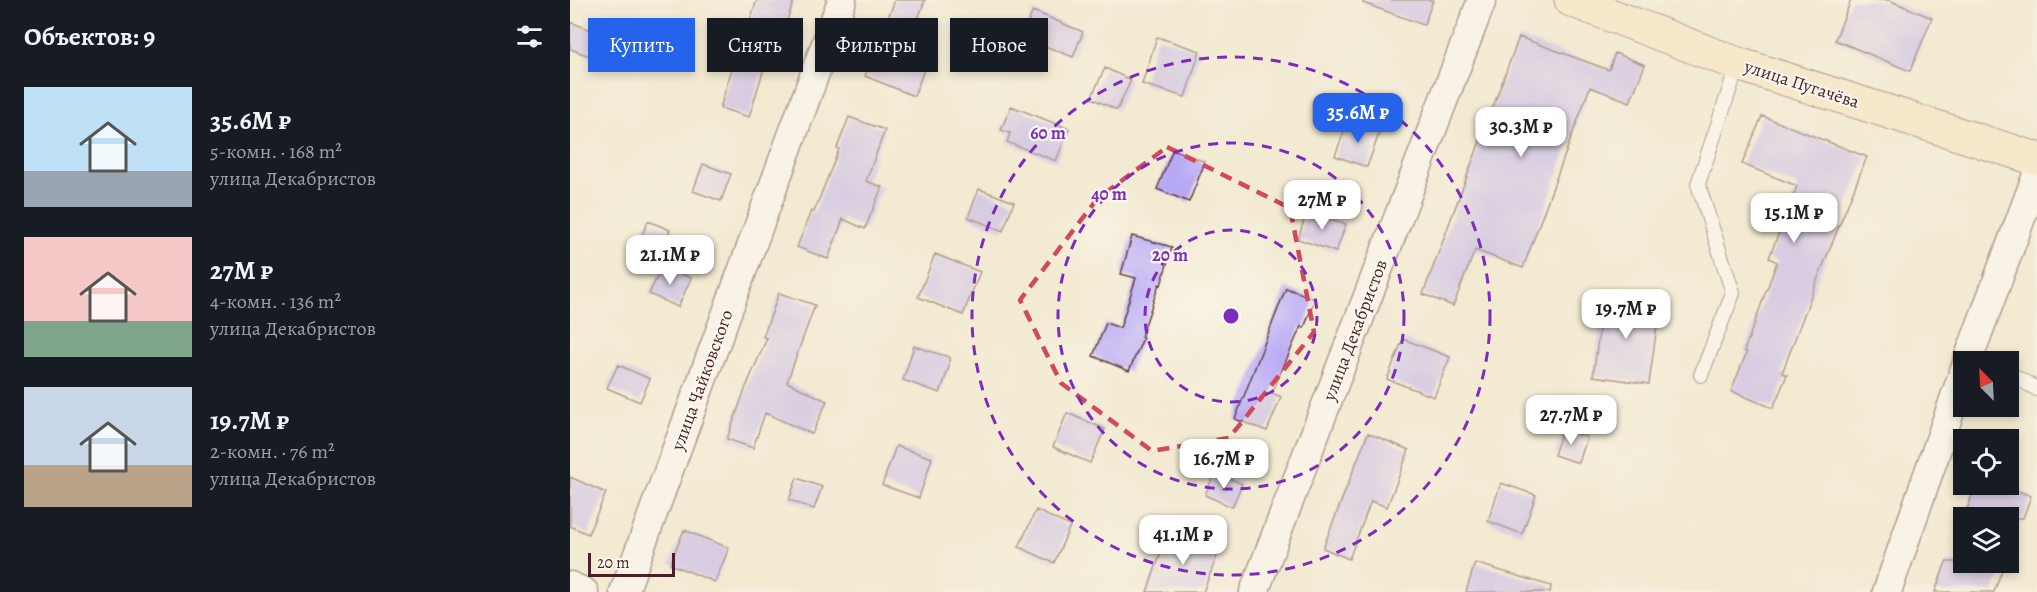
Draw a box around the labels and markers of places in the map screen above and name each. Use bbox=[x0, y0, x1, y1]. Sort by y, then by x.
pin: 35.6M ₽ bbox=[1303, 93, 1413, 144]
pin: 30.3M ₽ bbox=[1466, 107, 1576, 158]
pin: 27M ₽ bbox=[1280, 180, 1364, 231]
pin: 15.1M ₽ bbox=[1739, 193, 1849, 244]
pin: 21.1M ₽ bbox=[615, 235, 725, 286]
pin: 19.7M ₽ bbox=[1571, 289, 1681, 340]
centre of rings bbox=[1221, 306, 1241, 326]
pin: 27.7M ₽ bbox=[1516, 395, 1626, 446]
pin: 16.7M ₽ bbox=[1169, 439, 1279, 490]
pin: 41.1M ₽ bbox=[1128, 515, 1238, 566]

